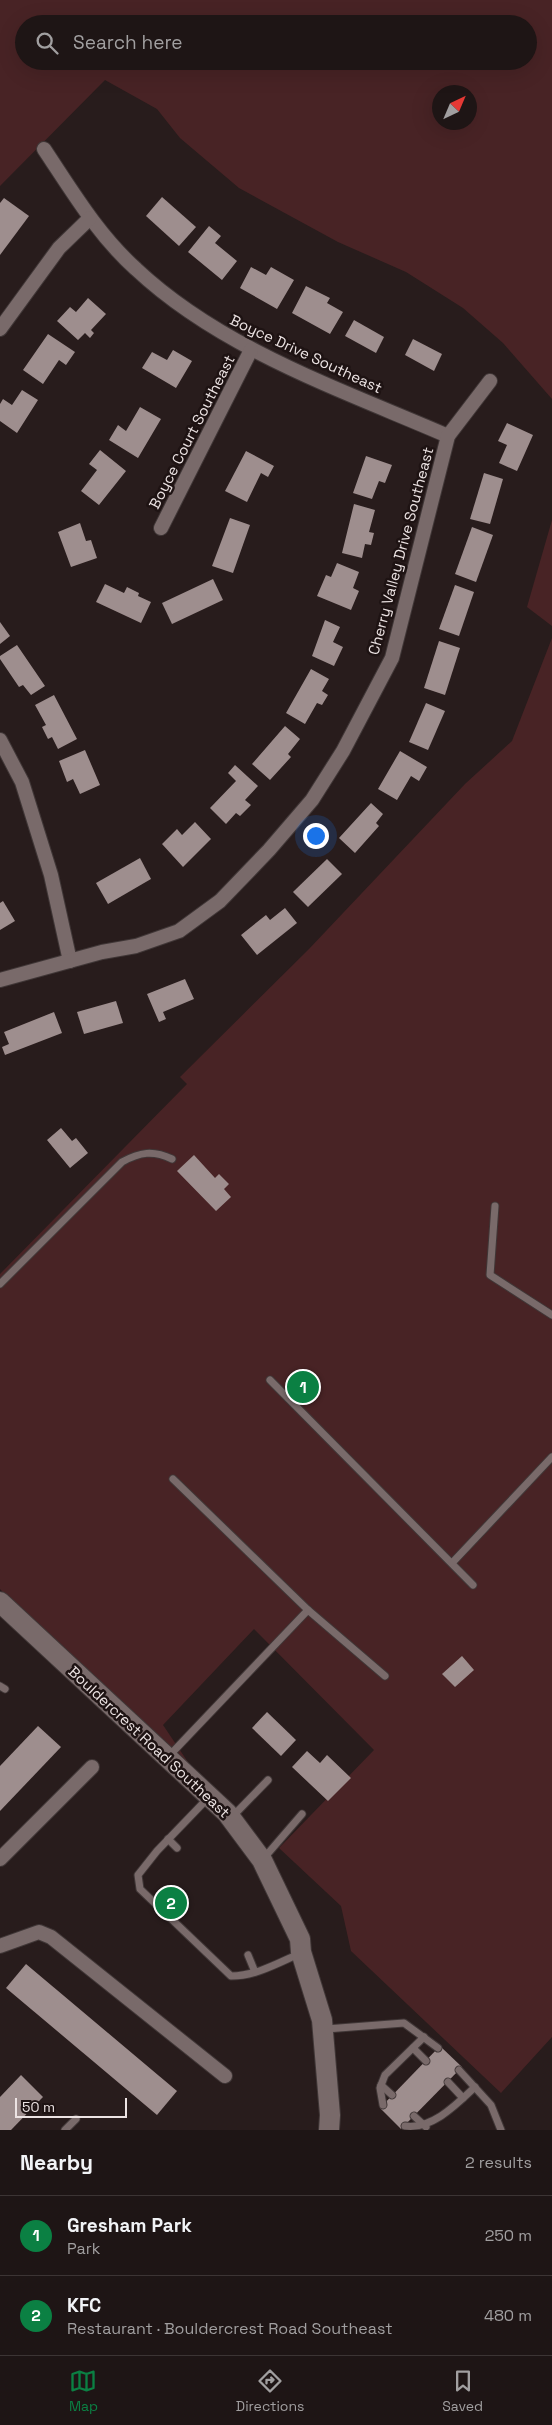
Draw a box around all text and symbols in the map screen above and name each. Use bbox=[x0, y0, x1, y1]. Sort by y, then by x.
search box bbox=[15, 15, 537, 70]
icon: search bbox=[33, 29, 61, 57]
text: Search here bbox=[73, 30, 183, 55]
north arrow bbox=[432, 85, 477, 130]
street label: Boyce Drive Southeast bbox=[227, 310, 385, 397]
street label: Boyce Court Southeast bbox=[144, 351, 239, 512]
street label: Cherry Valley Drive Southeast bbox=[364, 445, 437, 657]
your location bbox=[303, 823, 329, 849]
pin: 1 bbox=[287, 1368, 319, 1406]
street label: Bouldercrest Road Southeast bbox=[65, 1662, 234, 1822]
pin: 2 bbox=[155, 1884, 187, 1922]
scale bar bbox=[15, 2095, 128, 2118]
text: 50 m bbox=[22, 2098, 55, 2116]
text: Nearby bbox=[20, 2149, 93, 2176]
text: 2 results bbox=[465, 2152, 532, 2173]
text: Gresham Park bbox=[67, 2213, 192, 2238]
text: 1 bbox=[32, 2225, 40, 2246]
text: 250 m bbox=[485, 2225, 532, 2246]
text: Park bbox=[67, 2238, 100, 2259]
text: KFC bbox=[67, 2293, 101, 2318]
text: 2 bbox=[31, 2305, 41, 2326]
text: 480 m bbox=[484, 2305, 532, 2326]
text: Restaurant · Bouldercrest Road Southeast bbox=[67, 2318, 393, 2339]
tab: Map bbox=[69, 2367, 98, 2415]
tab: Directions bbox=[236, 2367, 304, 2415]
tab: Saved bbox=[442, 2367, 483, 2415]

